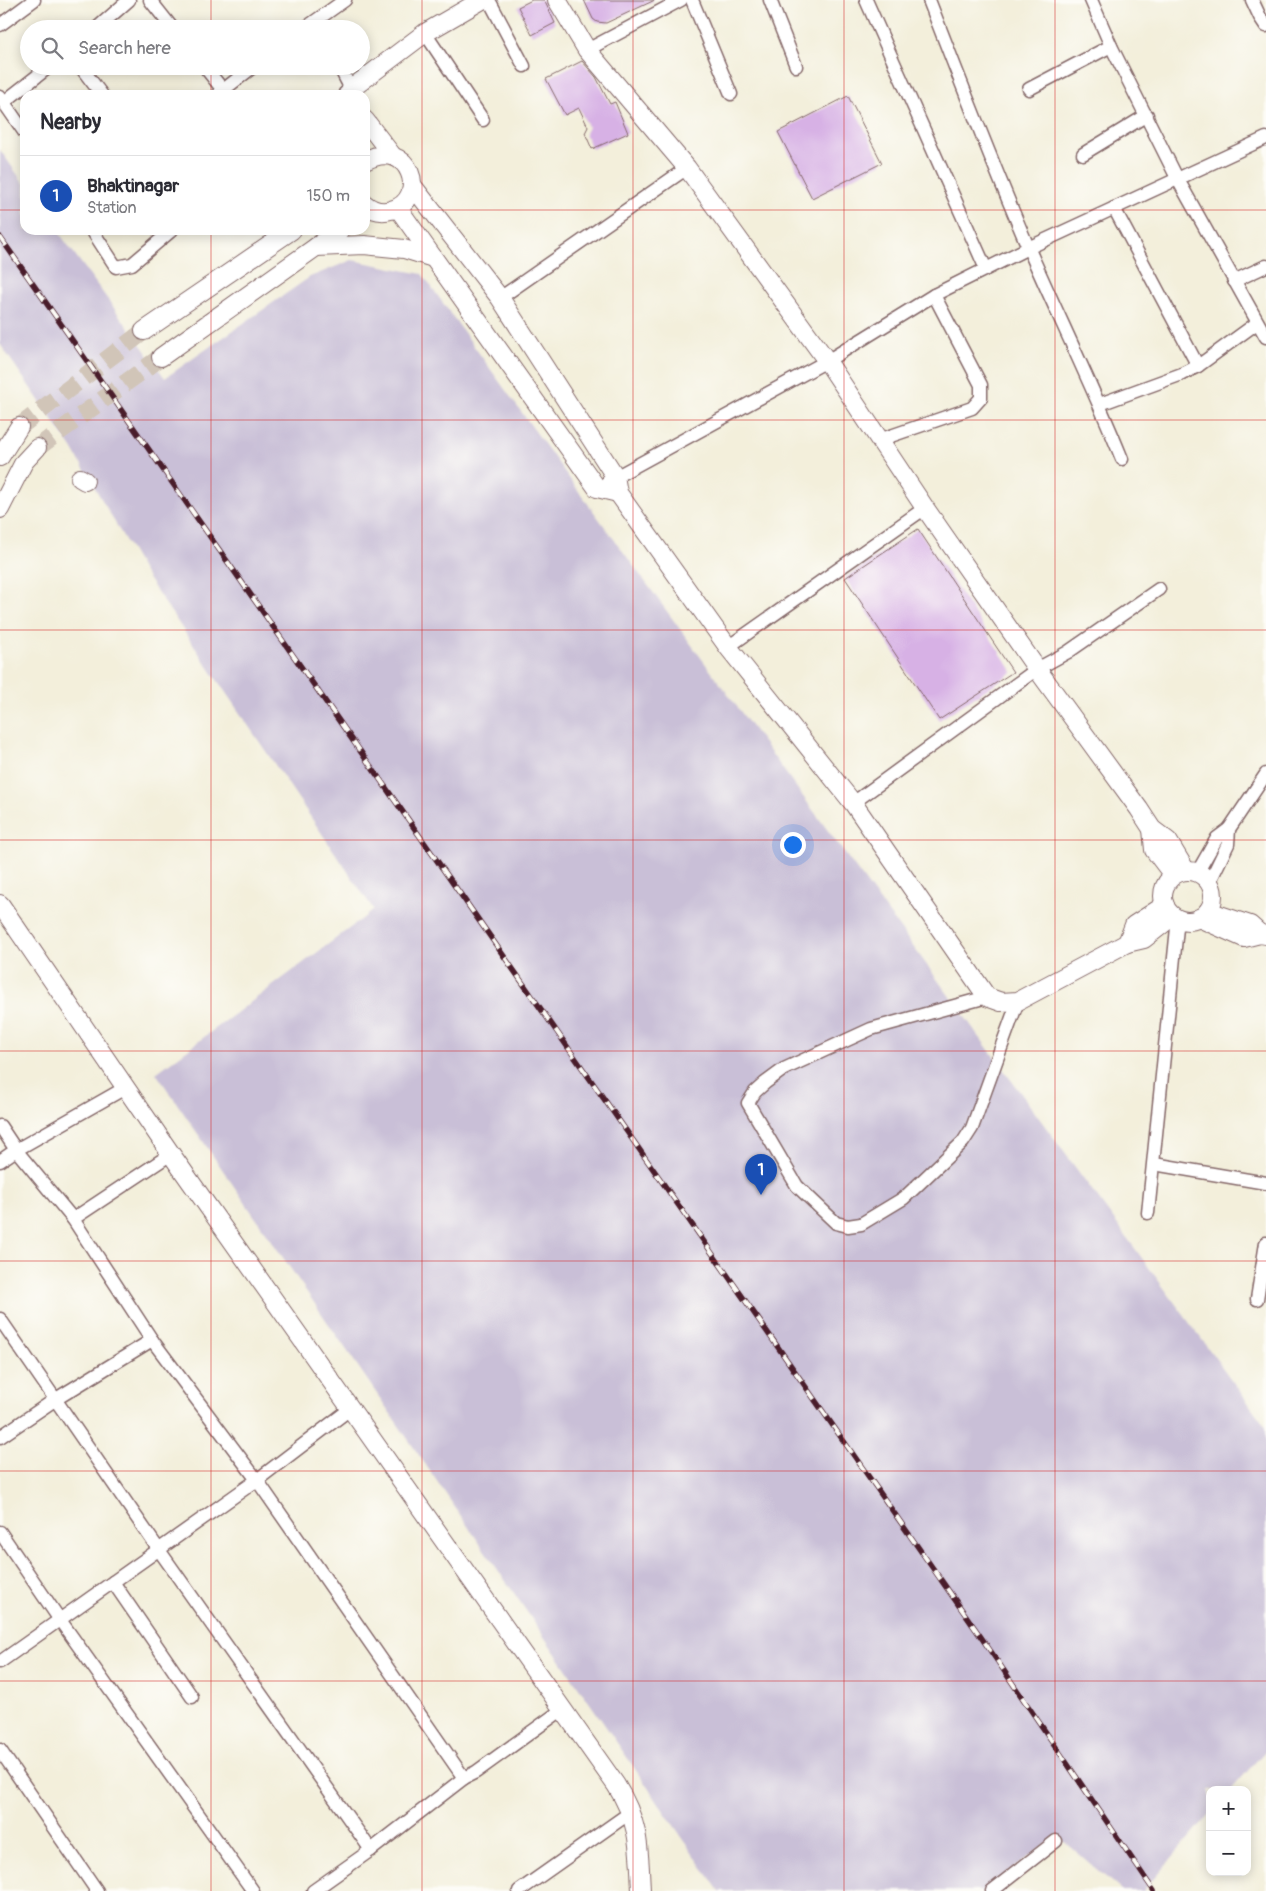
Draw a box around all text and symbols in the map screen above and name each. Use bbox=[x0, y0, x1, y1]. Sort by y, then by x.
search box bbox=[20, 20, 370, 75]
icon: search bbox=[38, 34, 66, 62]
text: Search here bbox=[78, 36, 171, 60]
text: Nearby bbox=[40, 109, 101, 136]
text: Bhaktinagar bbox=[87, 174, 179, 198]
text: 1 bbox=[53, 186, 59, 206]
text: 150 m bbox=[306, 186, 350, 206]
text: Station bbox=[87, 198, 137, 218]
your location bbox=[780, 832, 806, 858]
pin: 1 bbox=[745, 1154, 777, 1195]
map controls bbox=[1206, 1786, 1251, 1876]
button: + bbox=[1206, 1786, 1251, 1831]
button: − bbox=[1206, 1831, 1251, 1876]

